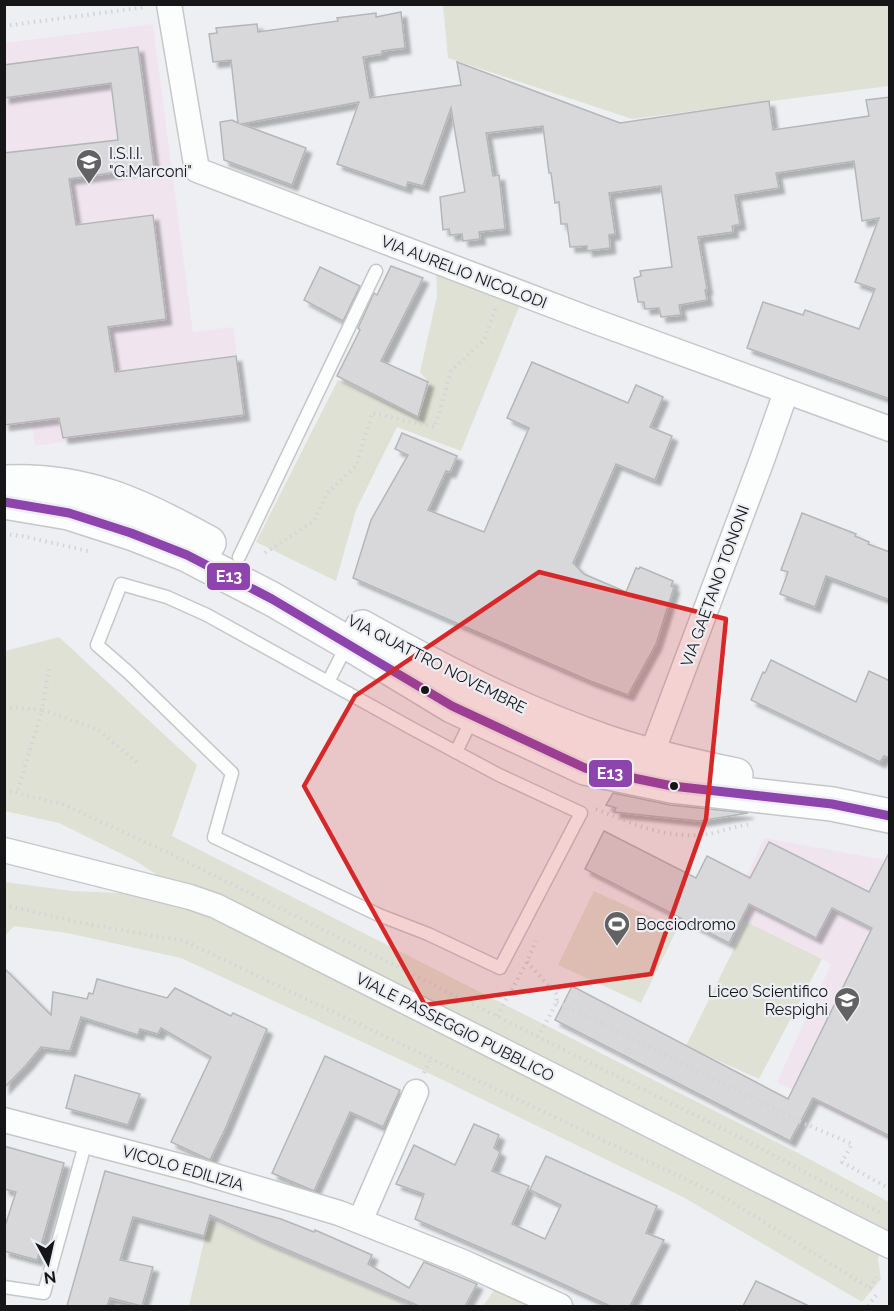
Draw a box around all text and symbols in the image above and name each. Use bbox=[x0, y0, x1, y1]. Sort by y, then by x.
place label: I.S.I.I. "G.Marconi" bbox=[109, 144, 192, 181]
school or university icon: I.S.I.I. "G.Marconi" bbox=[74, 147, 104, 185]
street label: VIA AURELIO NICOLODI bbox=[378, 232, 550, 312]
street label: VIA GAETANO TONONI bbox=[677, 503, 753, 669]
line badge: E13 bbox=[206, 562, 251, 591]
text: E13 bbox=[216, 567, 242, 586]
street label: VIA QUATTRO NOVEMBRE bbox=[344, 611, 530, 718]
unlabelled marker bbox=[419, 684, 431, 696]
line badge: E13 bbox=[588, 759, 633, 788]
text: E13 bbox=[597, 764, 623, 783]
unlabelled marker bbox=[668, 780, 680, 792]
sports icon: Bocciodromo bbox=[602, 909, 632, 947]
place label: Bocciodromo bbox=[636, 915, 736, 934]
street label: VIALE PASSEGGIO PUBBLICO bbox=[353, 969, 557, 1085]
place label: Liceo Scientifico Respighi bbox=[708, 982, 828, 1019]
school or university icon: Liceo Scientifico Respighi bbox=[832, 985, 862, 1023]
street label: VICOLO EDILIZIA bbox=[120, 1142, 246, 1195]
north arrow bbox=[18, 1233, 78, 1293]
text: N bbox=[43, 1267, 57, 1288]

